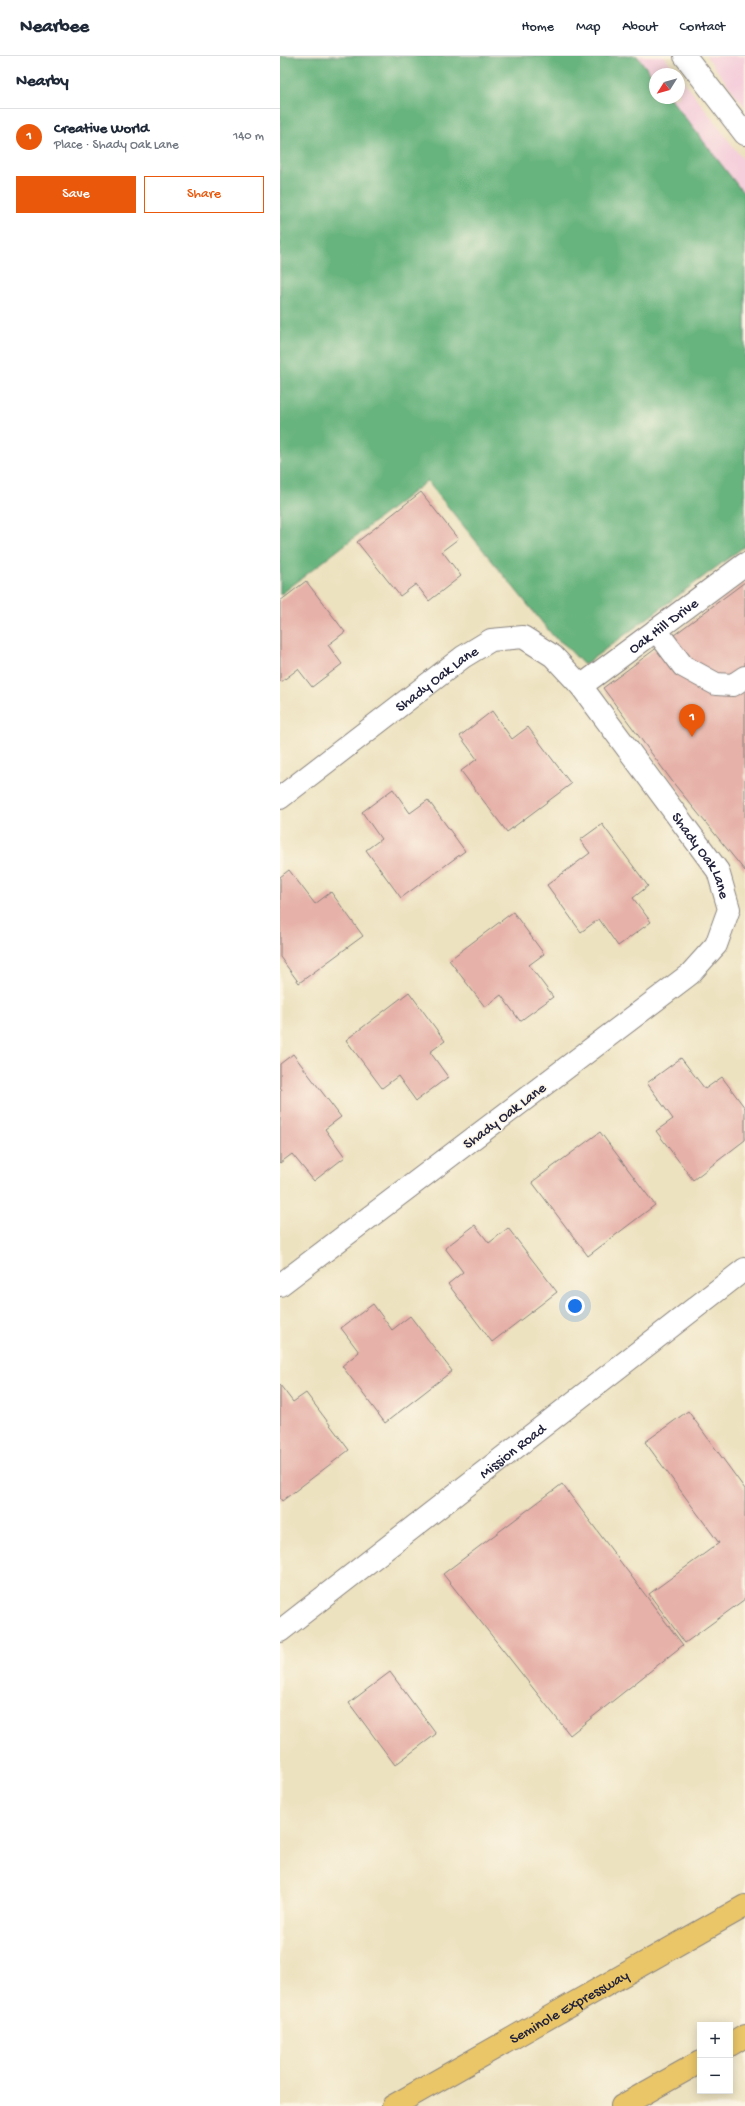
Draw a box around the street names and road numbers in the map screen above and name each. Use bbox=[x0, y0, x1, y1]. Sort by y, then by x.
street label: Oak Hill Drive bbox=[626, 595, 703, 659]
street label: Shady Oak Lane bbox=[392, 643, 482, 717]
street label: Shady Oak Lane bbox=[667, 809, 733, 901]
street label: Shady Oak Lane bbox=[460, 1079, 550, 1154]
street label: Mission Road bbox=[476, 1420, 551, 1483]
street label: Seminole Expressway bbox=[507, 1967, 633, 2049]

